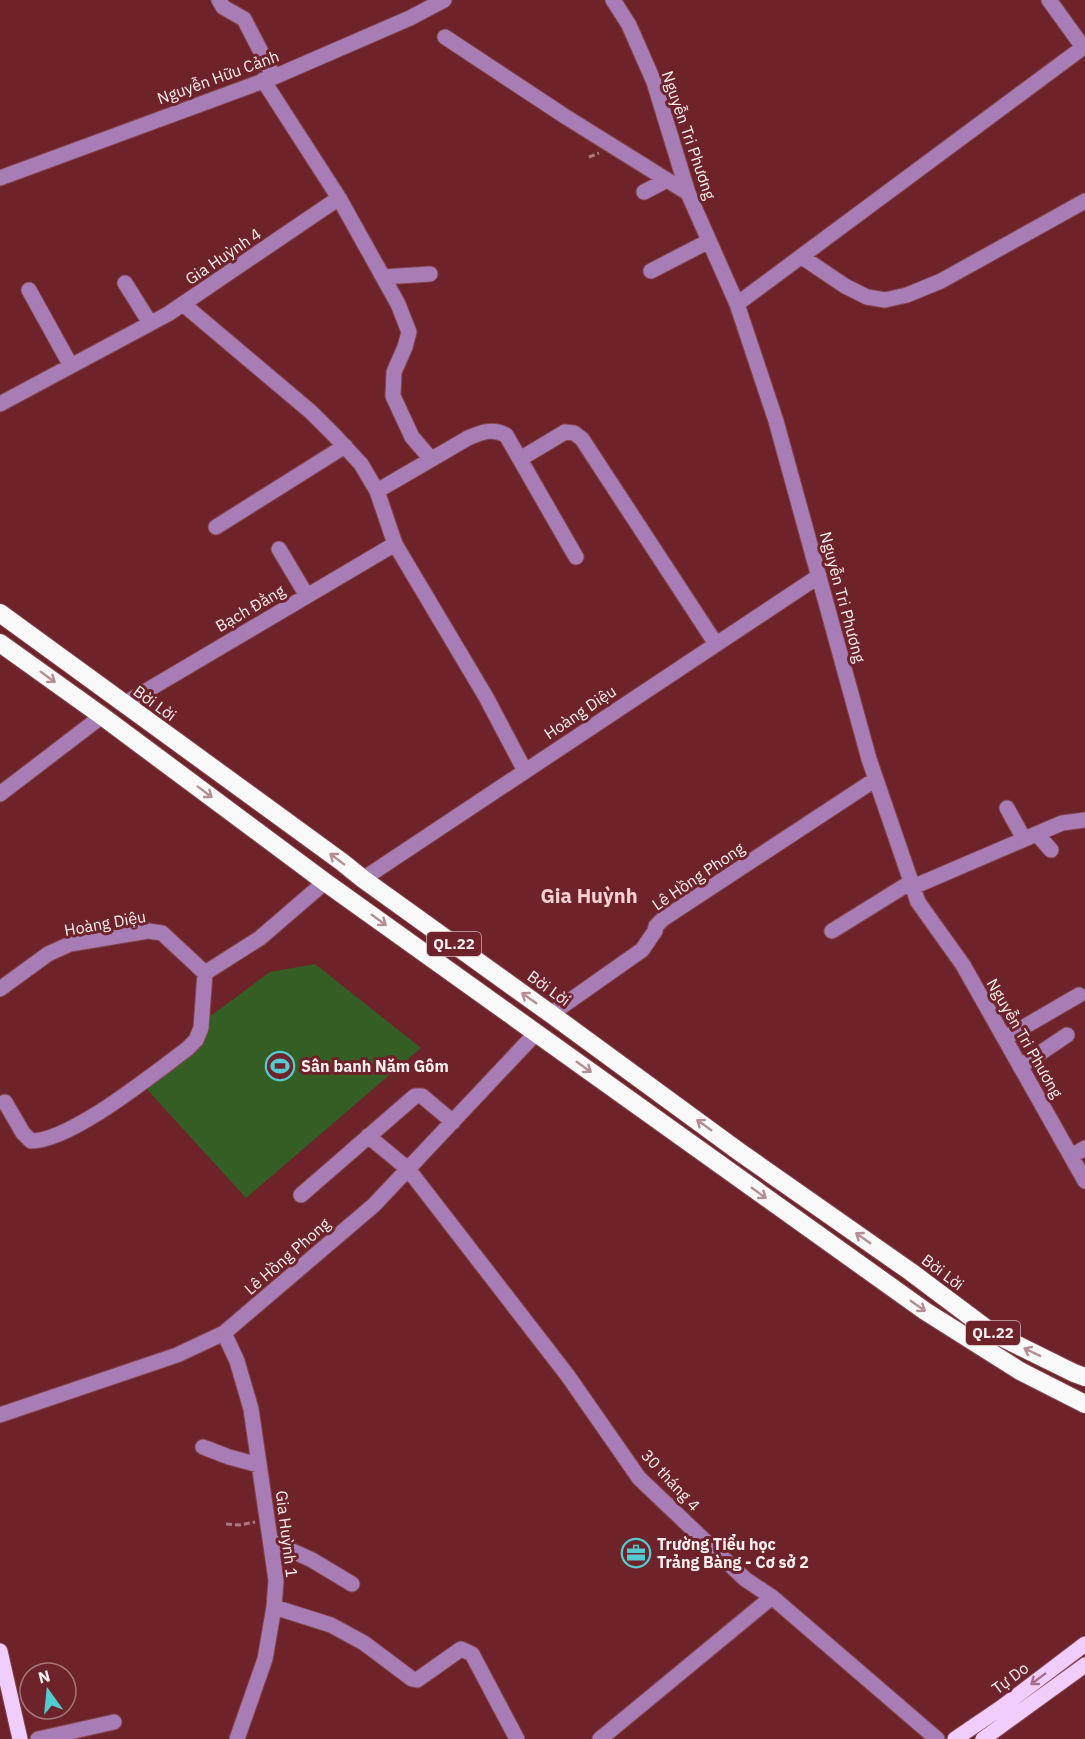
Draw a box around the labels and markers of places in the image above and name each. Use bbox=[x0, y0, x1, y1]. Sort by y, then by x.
sports icon: Sân banh Năm Gôm bbox=[264, 1050, 296, 1082]
place label: Sân banh Năm Gôm bbox=[301, 1056, 449, 1076]
place label: Trường Tiểu học Trảng Bàng - Cơ sở 2 bbox=[657, 1534, 809, 1572]
office icon: Trường Tiểu học Trảng Bàng - Cơ sở 2 bbox=[620, 1537, 652, 1569]

